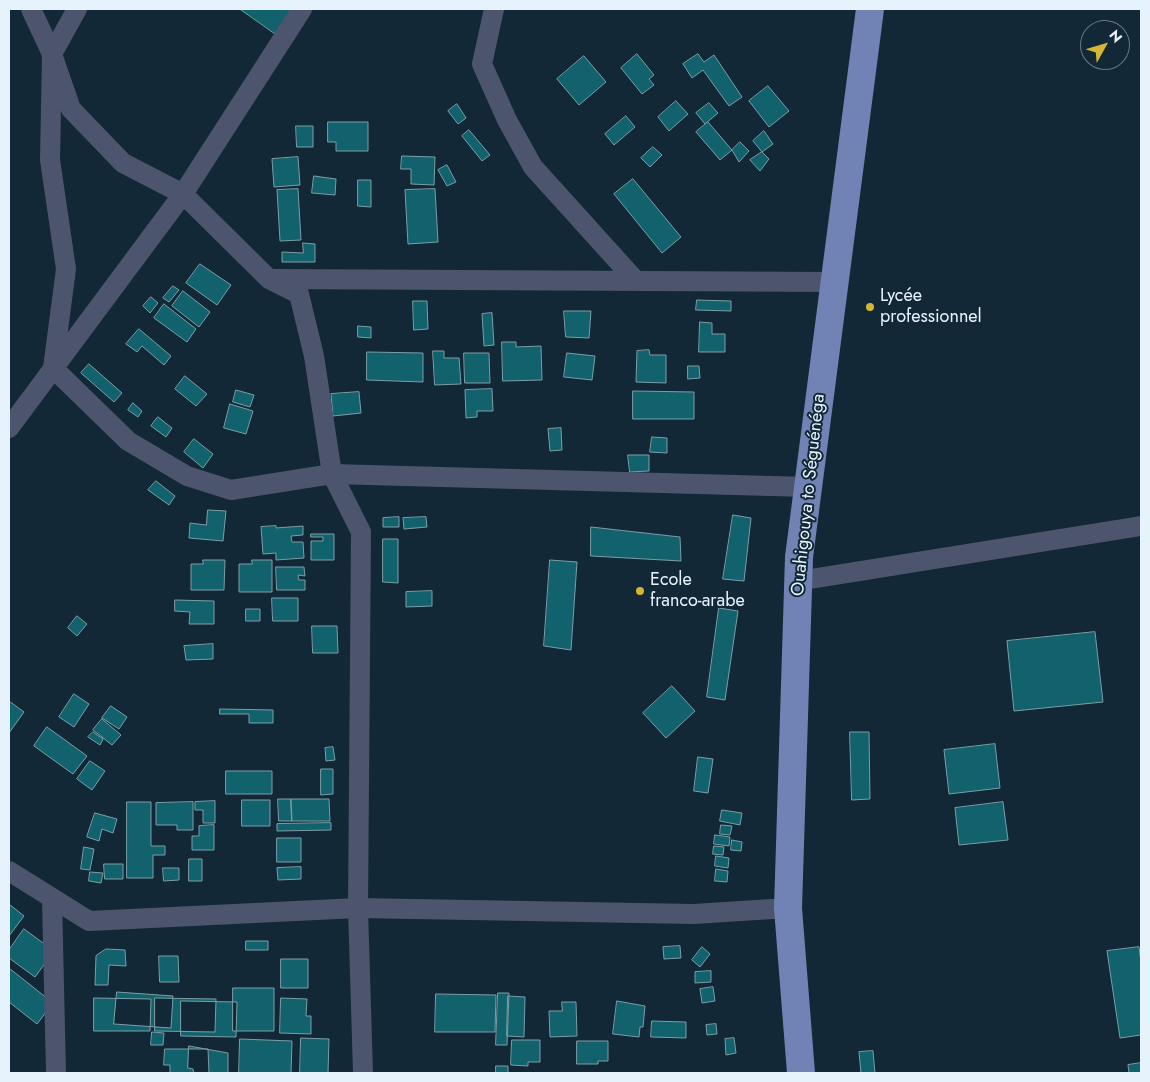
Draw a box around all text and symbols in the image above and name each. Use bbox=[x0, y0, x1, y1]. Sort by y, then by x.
north arrow bbox=[1080, 20, 1130, 70]
text: N bbox=[1105, 26, 1127, 47]
place label: Lycée professionnel bbox=[880, 286, 982, 328]
marker: Lycée professionnel bbox=[864, 301, 876, 313]
street label: Ouahigouya to Séguénéga bbox=[788, 393, 830, 597]
place label: Ecole franco-arabe bbox=[650, 570, 745, 612]
marker: Ecole franco-arabe bbox=[634, 585, 646, 597]

